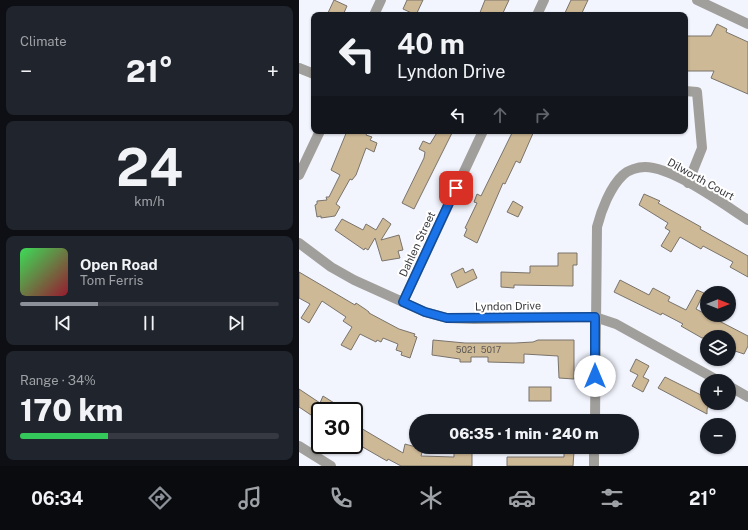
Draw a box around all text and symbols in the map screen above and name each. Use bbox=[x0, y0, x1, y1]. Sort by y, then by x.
text: 40 m bbox=[397, 27, 465, 60]
icon: left bbox=[331, 28, 383, 80]
text: Climate bbox=[20, 34, 67, 49]
text: 21° bbox=[126, 53, 173, 89]
text: − bbox=[20, 58, 32, 84]
text: + bbox=[267, 58, 279, 84]
text: Lyndon Drive bbox=[397, 61, 505, 82]
icon: left bbox=[447, 104, 469, 126]
icon: ahead bbox=[489, 104, 511, 126]
icon: right bbox=[531, 104, 553, 126]
text: 24 bbox=[116, 137, 183, 198]
street label: Dilworth Court bbox=[666, 156, 736, 202]
pin bbox=[439, 171, 473, 205]
icon: arrive bbox=[445, 177, 467, 199]
text: km/h bbox=[134, 194, 165, 209]
street label: Dahlen Street bbox=[397, 210, 437, 278]
text: Open Road bbox=[80, 256, 158, 273]
text: Tom Ferris bbox=[80, 273, 143, 288]
north arrow bbox=[700, 286, 736, 322]
map controls bbox=[700, 286, 736, 454]
street label: Lyndon Drive bbox=[475, 299, 541, 313]
icon: previous bbox=[52, 312, 74, 334]
icon: pause bbox=[138, 312, 160, 334]
icon: next bbox=[225, 312, 247, 334]
button: layers bbox=[700, 330, 736, 366]
house number: 5021 bbox=[456, 344, 476, 355]
house number: 5017 bbox=[481, 344, 501, 355]
position arrow bbox=[574, 355, 616, 397]
text: Range · 34% bbox=[20, 373, 96, 388]
button: + bbox=[700, 374, 736, 410]
text: 170 km bbox=[20, 392, 123, 428]
speed limit sign: 30 bbox=[311, 402, 363, 454]
button: − bbox=[700, 418, 736, 454]
text: 06:35 · 1 min · 240 m bbox=[449, 425, 599, 442]
icon: directions bbox=[146, 484, 174, 512]
icon: music bbox=[236, 484, 264, 512]
icon: phone bbox=[327, 484, 355, 512]
icon: climate bbox=[417, 484, 445, 512]
icon: car bbox=[508, 484, 536, 512]
icon: filters bbox=[598, 484, 626, 512]
text: 06:34 bbox=[31, 488, 83, 509]
text: 21° bbox=[689, 488, 717, 509]

